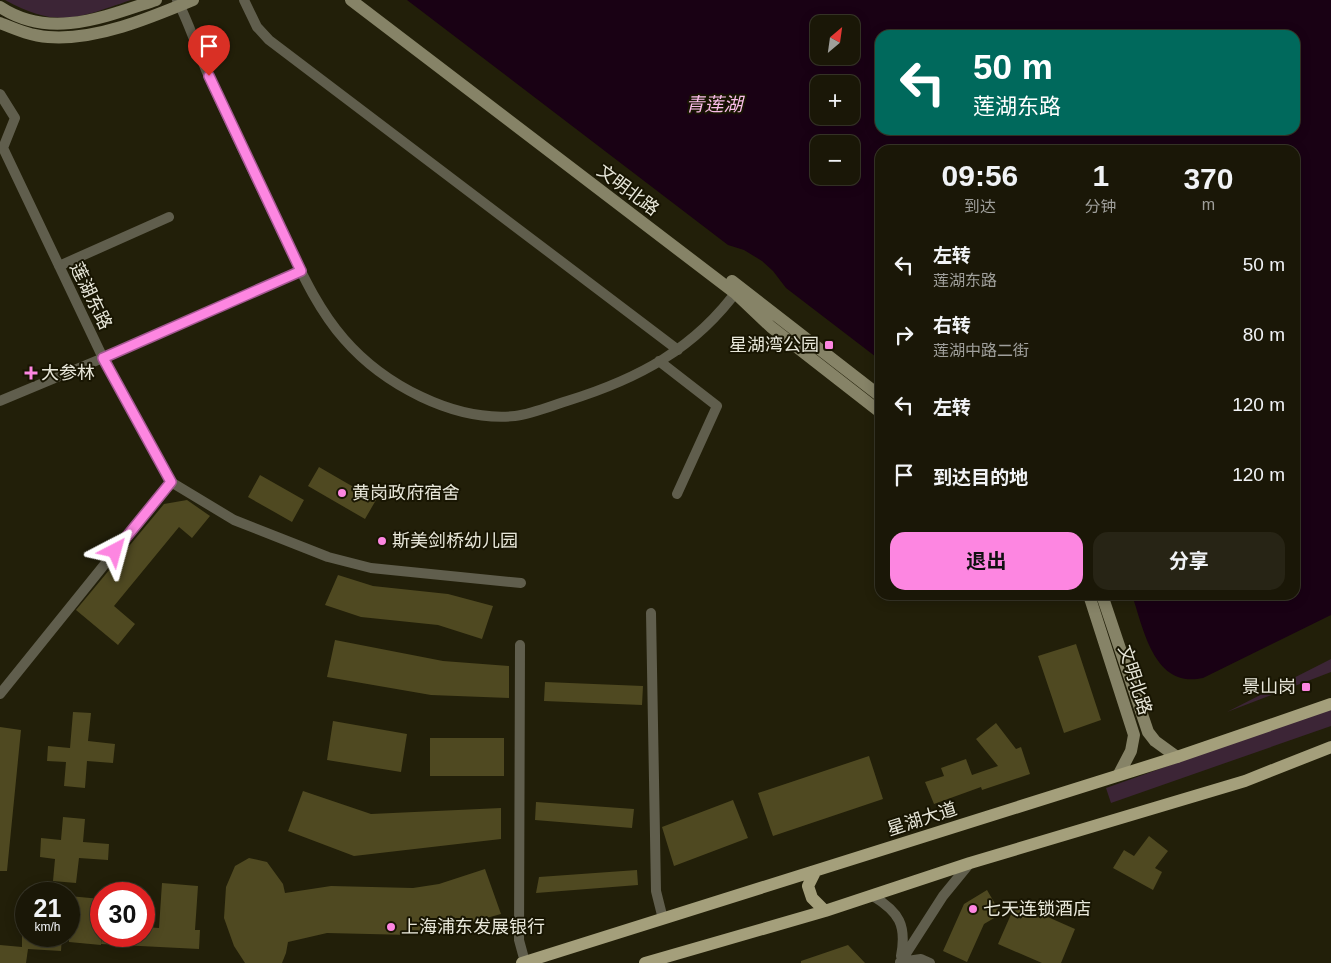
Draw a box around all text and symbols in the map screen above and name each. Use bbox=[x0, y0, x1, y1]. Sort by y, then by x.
north arrow bbox=[810, 15, 860, 65]
map controls bbox=[810, 15, 860, 185]
pin bbox=[188, 25, 230, 76]
icon: arrive bbox=[195, 32, 223, 60]
text: 50 m bbox=[973, 47, 1053, 86]
icon: left bbox=[890, 50, 955, 115]
button: + bbox=[810, 75, 860, 125]
water label: 青莲湖 bbox=[685, 94, 745, 115]
text: 莲湖东路 bbox=[973, 94, 1061, 119]
button: − bbox=[810, 135, 860, 185]
text: 09:56 bbox=[942, 159, 1018, 192]
text: 1 bbox=[1092, 159, 1109, 192]
street label: 文明北路 bbox=[593, 160, 663, 220]
text: 370 bbox=[1183, 162, 1233, 195]
text: m bbox=[1202, 196, 1215, 213]
text: 到达 bbox=[964, 198, 996, 215]
text: 分钟 bbox=[1085, 198, 1117, 215]
text: 左转 bbox=[933, 245, 971, 266]
icon: left bbox=[890, 251, 918, 279]
text: 50 m bbox=[1243, 254, 1285, 275]
street label: 莲湖东路 bbox=[66, 259, 116, 333]
text: 莲湖东路 bbox=[933, 272, 997, 289]
text: 右转 bbox=[933, 315, 971, 336]
icon: right bbox=[890, 321, 918, 349]
text: 80 m bbox=[1243, 324, 1285, 345]
place label: 星湖湾公园 bbox=[729, 335, 819, 355]
marker: 星湖湾公园 bbox=[823, 339, 835, 351]
text: 莲湖中路二街 bbox=[933, 342, 1029, 359]
place label: 大参林 bbox=[41, 363, 95, 383]
marker: 大参林 bbox=[25, 367, 37, 379]
icon: left bbox=[890, 391, 918, 419]
text: 120 m bbox=[1232, 394, 1285, 415]
text: 左转 bbox=[933, 397, 971, 418]
icon: arrive bbox=[890, 461, 918, 489]
text: 120 m bbox=[1232, 464, 1285, 485]
text: 到达目的地 bbox=[933, 467, 1028, 488]
place label: 黄岗政府宿舍 bbox=[352, 483, 460, 503]
marker: 黄岗政府宿舍 bbox=[336, 487, 348, 499]
position arrow bbox=[88, 524, 140, 576]
place label: 斯美剑桥幼儿园 bbox=[392, 531, 518, 551]
button: 退出 bbox=[890, 532, 1083, 590]
button: 分享 bbox=[1093, 532, 1285, 590]
marker: 斯美剑桥幼儿园 bbox=[376, 535, 388, 547]
street label: 文明北路 bbox=[1114, 643, 1156, 717]
place label: 景山岗 bbox=[1242, 677, 1296, 697]
marker: 景山岗 bbox=[1300, 681, 1312, 693]
street label: 星湖大道 bbox=[885, 798, 959, 840]
speed limit sign: 30 bbox=[90, 882, 155, 947]
text: 21 bbox=[34, 894, 61, 922]
place label: 七天连锁酒店 bbox=[983, 899, 1091, 919]
marker: 七天连锁酒店 bbox=[967, 903, 979, 915]
place label: 上海浦东发展银行 bbox=[401, 917, 545, 937]
text: km/h bbox=[34, 920, 61, 934]
marker: 上海浦东发展银行 bbox=[385, 921, 397, 933]

